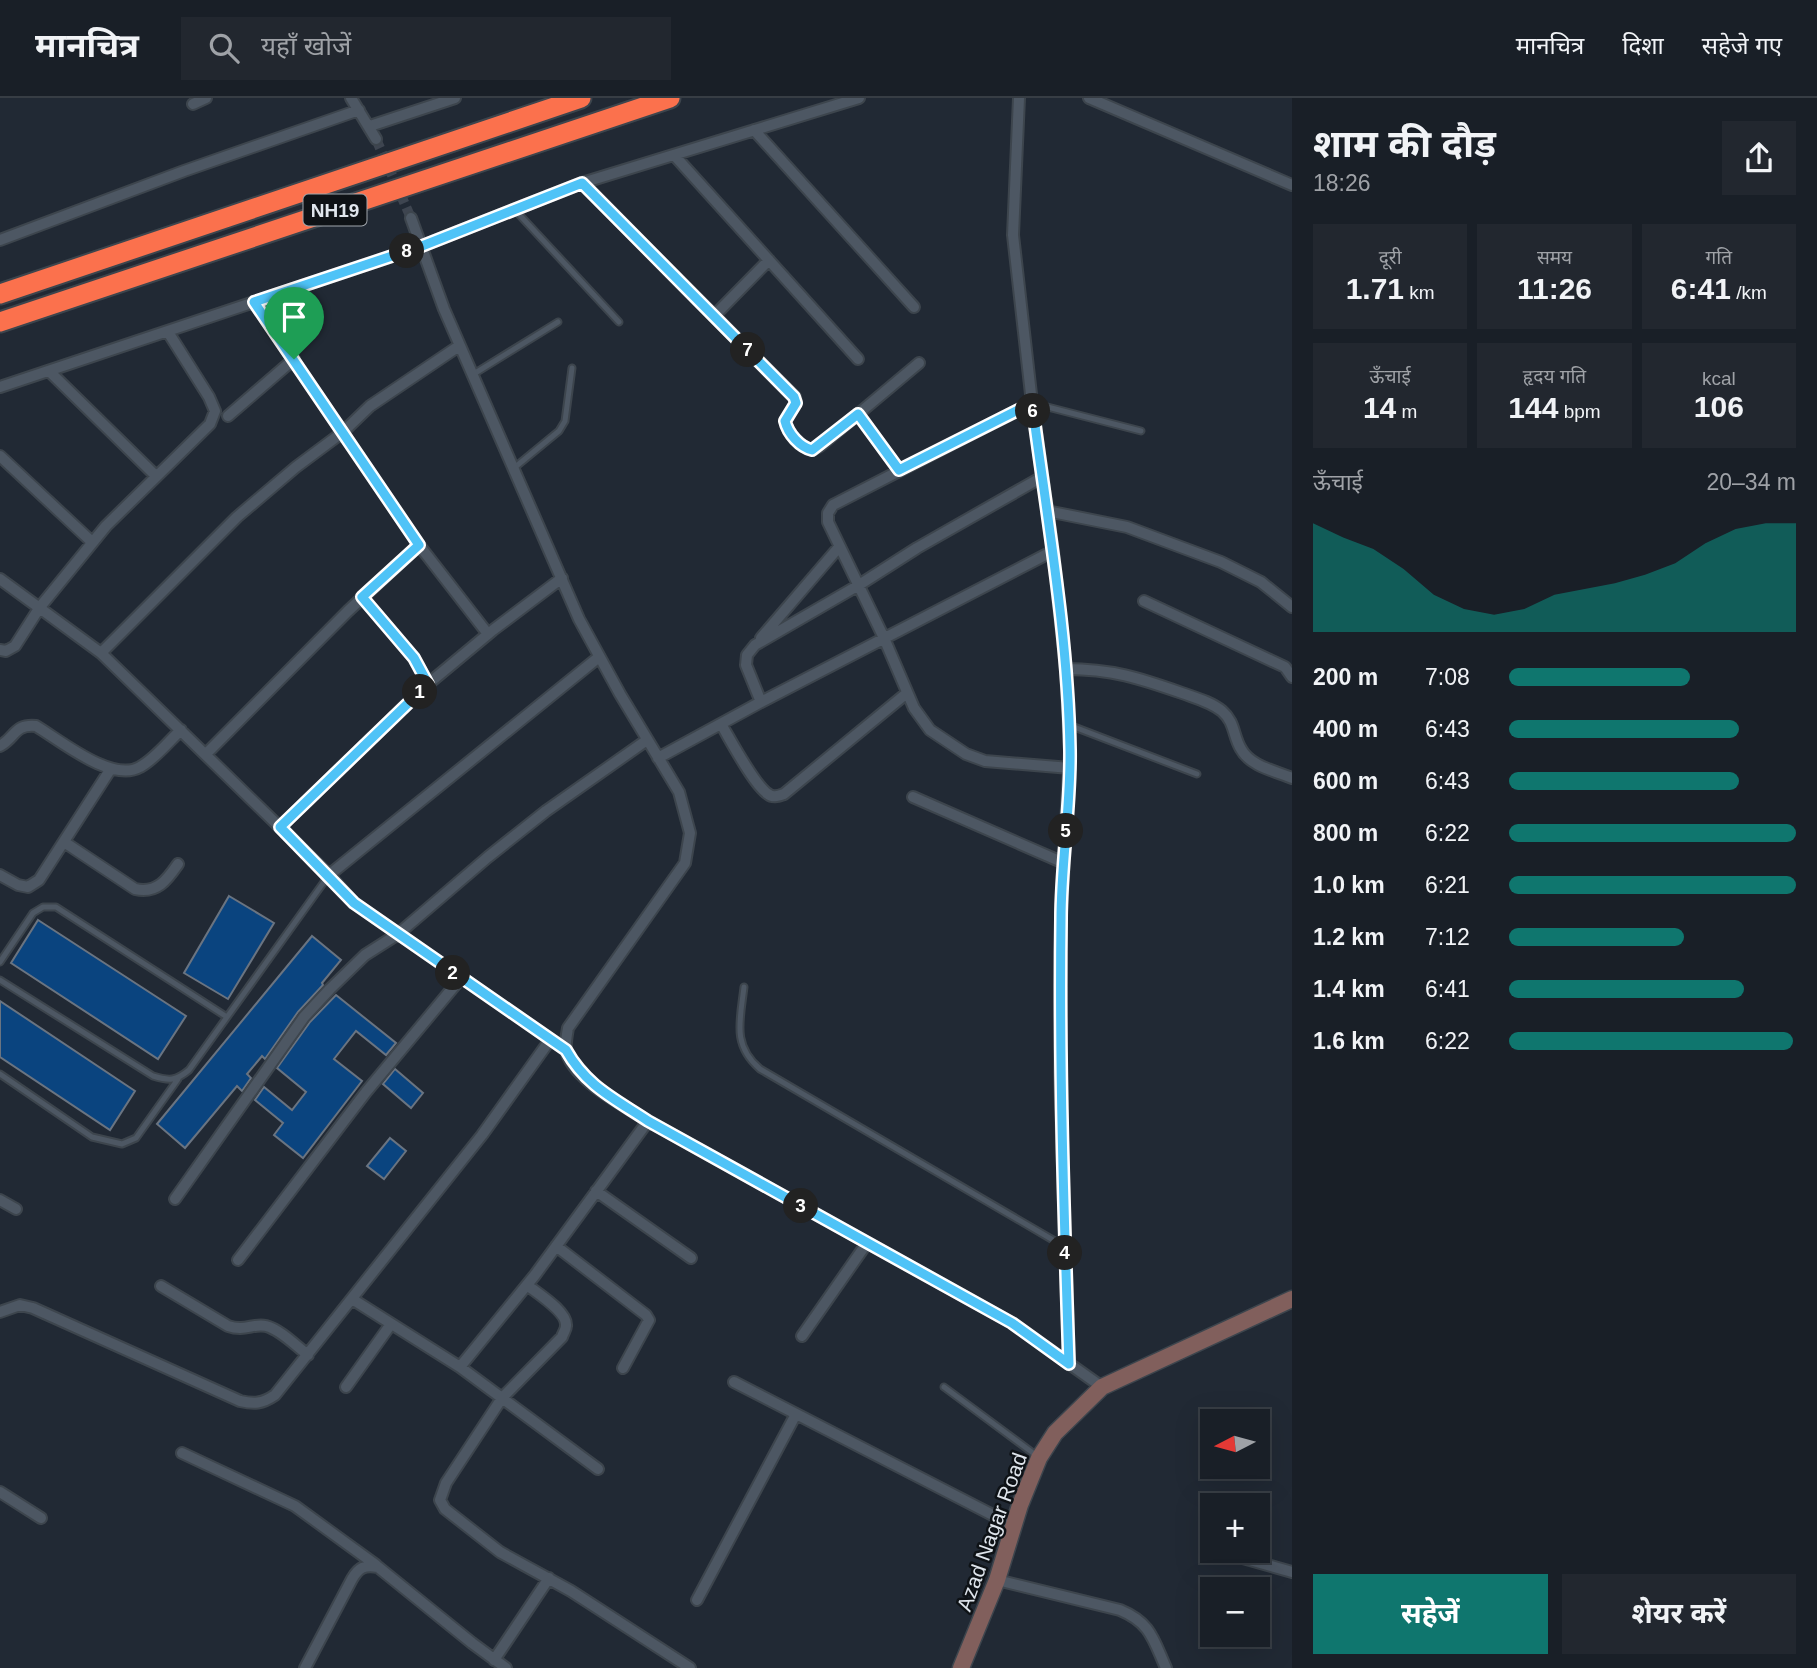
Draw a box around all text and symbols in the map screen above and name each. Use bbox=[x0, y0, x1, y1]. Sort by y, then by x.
search box bbox=[181, 17, 671, 80]
text: मानचित्र bbox=[35, 27, 139, 64]
icon: search bbox=[205, 29, 243, 67]
text: यहाँ खोजें bbox=[261, 31, 351, 61]
text: मानचित्र bbox=[1516, 32, 1584, 59]
text: दिशा bbox=[1622, 32, 1664, 59]
text: सहेजे गए bbox=[1702, 32, 1782, 59]
button: share bbox=[1722, 121, 1796, 195]
text: शाम की दौड़ bbox=[1313, 123, 1496, 165]
text: 18:26 bbox=[1313, 170, 1371, 196]
road number: NH19 bbox=[304, 194, 366, 226]
pin: 8 bbox=[390, 234, 424, 268]
text: 8 bbox=[401, 240, 412, 261]
text: दूरी bbox=[1379, 247, 1402, 268]
text: समय bbox=[1537, 247, 1572, 268]
text: गति bbox=[1706, 247, 1732, 268]
text: 1.71 bbox=[1346, 272, 1404, 305]
text: 11:26 bbox=[1517, 272, 1592, 305]
text: 6:41 bbox=[1671, 272, 1731, 305]
text: km bbox=[1404, 282, 1435, 303]
text: /km bbox=[1731, 282, 1767, 303]
pin bbox=[264, 287, 324, 359]
icon: arrive bbox=[275, 298, 313, 336]
pin: 7 bbox=[730, 332, 766, 368]
text: 7 bbox=[742, 339, 753, 360]
text: ऊँचाई bbox=[1370, 366, 1411, 387]
text: हृदय गति bbox=[1523, 366, 1586, 387]
text: kcal bbox=[1702, 368, 1736, 389]
text: 106 bbox=[1694, 390, 1744, 423]
text: 14 bbox=[1363, 391, 1396, 424]
text: 144 bbox=[1508, 391, 1558, 424]
pin: 6 bbox=[1016, 394, 1050, 428]
text: 6 bbox=[1027, 400, 1038, 421]
text: m bbox=[1396, 401, 1417, 422]
text: bpm bbox=[1558, 401, 1601, 422]
text: ऊँचाई bbox=[1313, 469, 1363, 495]
text: 20–34 m bbox=[1706, 469, 1796, 495]
text: 200 m bbox=[1313, 664, 1378, 690]
text: 7:08 bbox=[1425, 664, 1470, 690]
pin: 1 bbox=[402, 674, 438, 710]
text: 1 bbox=[414, 681, 425, 702]
text: 400 m bbox=[1313, 716, 1378, 742]
text: 6:43 bbox=[1425, 716, 1470, 742]
text: 600 m bbox=[1313, 768, 1378, 794]
text: 6:43 bbox=[1425, 768, 1470, 794]
pin: 5 bbox=[1048, 814, 1084, 848]
text: 5 bbox=[1060, 820, 1071, 841]
text: 800 m bbox=[1313, 820, 1378, 846]
text: 6:22 bbox=[1425, 820, 1470, 846]
text: 1.0 km bbox=[1313, 872, 1385, 898]
text: 6:21 bbox=[1425, 872, 1470, 898]
text: 1.2 km bbox=[1313, 924, 1385, 950]
text: 7:12 bbox=[1425, 924, 1470, 950]
pin: 2 bbox=[435, 956, 470, 990]
text: 2 bbox=[447, 962, 458, 983]
text: 1.4 km bbox=[1313, 976, 1385, 1002]
text: 6:41 bbox=[1425, 976, 1470, 1002]
text: 1.6 km bbox=[1313, 1028, 1385, 1054]
text: 6:22 bbox=[1425, 1028, 1470, 1054]
pin: 3 bbox=[784, 1188, 818, 1224]
text: 3 bbox=[795, 1195, 806, 1216]
pin: 4 bbox=[1048, 1236, 1082, 1270]
text: 4 bbox=[1059, 1242, 1070, 1263]
north arrow bbox=[1200, 1409, 1270, 1479]
map controls bbox=[1200, 1409, 1270, 1647]
street label: Azad Nagar Road bbox=[952, 1449, 1031, 1614]
button: + bbox=[1200, 1493, 1270, 1563]
button: सहेजें bbox=[1313, 1574, 1548, 1654]
button: शेयर करें bbox=[1562, 1574, 1796, 1654]
button: − bbox=[1200, 1577, 1270, 1647]

